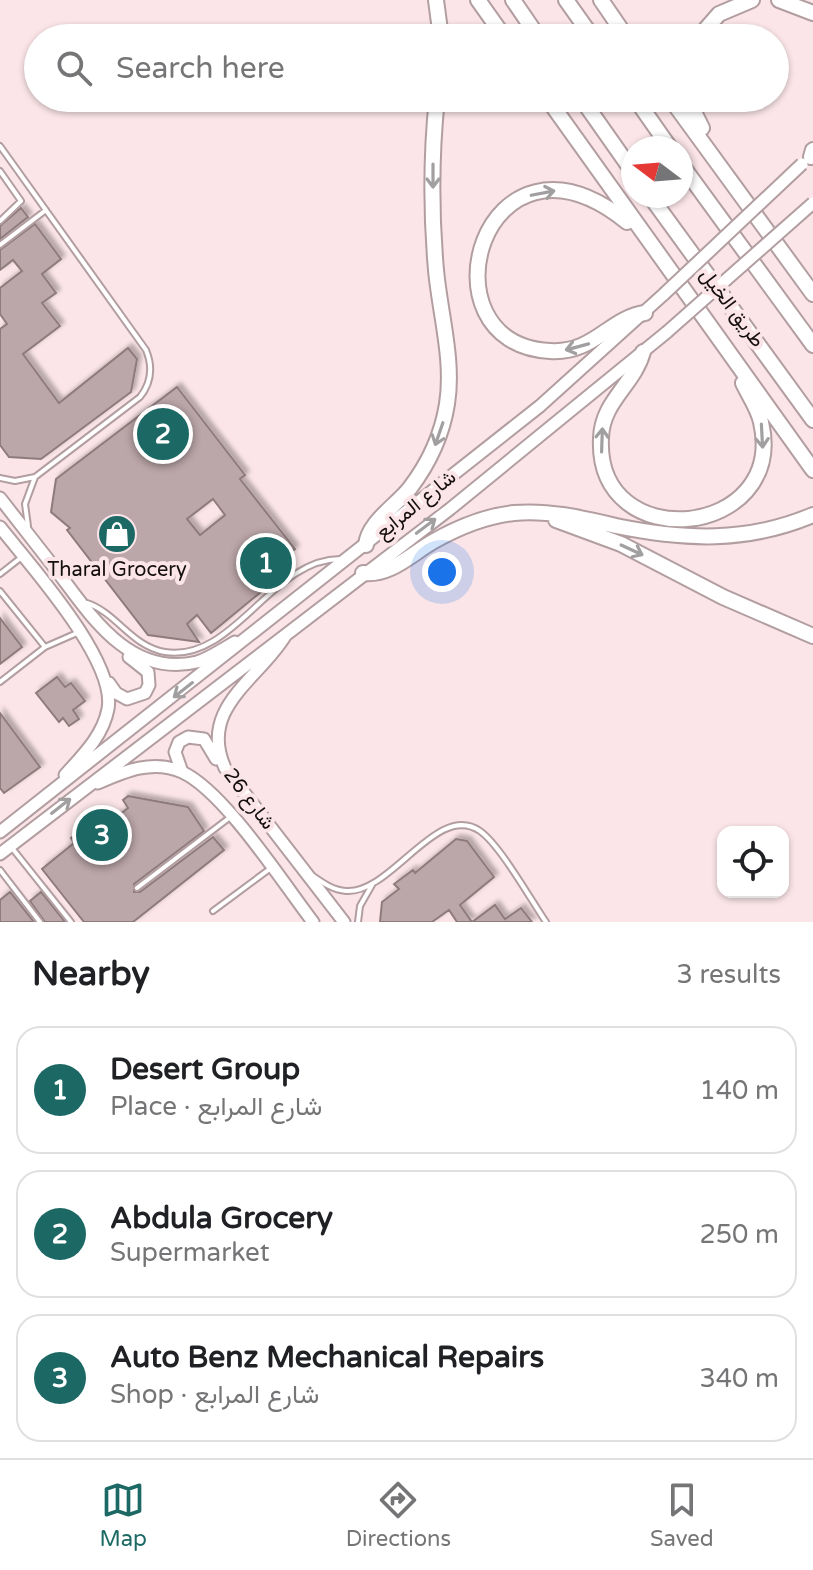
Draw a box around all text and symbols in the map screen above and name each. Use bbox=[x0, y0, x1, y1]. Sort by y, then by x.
search box bbox=[24, 24, 789, 112]
icon: search bbox=[52, 46, 96, 90]
text: Search here bbox=[116, 50, 285, 87]
north arrow bbox=[621, 136, 693, 208]
one-way arrow bbox=[425, 162, 441, 189]
one-way arrow bbox=[530, 185, 555, 200]
street label: طريق الخيل bbox=[694, 264, 770, 352]
one-way arrow bbox=[564, 341, 590, 356]
pin: 2 bbox=[137, 404, 189, 464]
one-way arrow bbox=[431, 421, 446, 446]
one-way arrow bbox=[755, 423, 770, 449]
one-way arrow bbox=[594, 427, 609, 454]
street label: شارع المرابع bbox=[371, 465, 462, 545]
shop icon: Tharal Grocery bbox=[96, 513, 138, 555]
one-way arrow bbox=[415, 518, 436, 535]
pin: 1 bbox=[240, 533, 292, 593]
one-way arrow bbox=[620, 543, 644, 558]
your location bbox=[422, 552, 462, 592]
place label: Tharal Grocery bbox=[47, 558, 187, 582]
one-way arrow bbox=[173, 681, 195, 698]
street label: شارع 26 bbox=[217, 764, 280, 835]
one-way arrow bbox=[50, 798, 72, 815]
pin: 3 bbox=[76, 805, 128, 865]
map controls bbox=[717, 826, 789, 898]
button: locate bbox=[717, 826, 789, 898]
text: Nearby bbox=[32, 954, 150, 995]
text: 3 results bbox=[676, 959, 781, 990]
text: Desert Group bbox=[110, 1051, 300, 1088]
text: 1 bbox=[52, 1075, 68, 1106]
text: 140 m bbox=[699, 1075, 779, 1106]
text: Place · شارع المرابع bbox=[110, 1091, 322, 1122]
text: Abdula Grocery bbox=[110, 1200, 333, 1237]
text: 2 bbox=[52, 1219, 68, 1250]
text: 250 m bbox=[699, 1219, 779, 1250]
text: Supermarket bbox=[110, 1237, 270, 1268]
text: Auto Benz Mechanical Repairs bbox=[110, 1339, 544, 1376]
text: 3 bbox=[52, 1363, 68, 1394]
text: 340 m bbox=[699, 1363, 779, 1394]
text: Shop · شارع المرابع bbox=[110, 1379, 319, 1410]
tab: Map bbox=[99, 1478, 147, 1552]
tab: Directions bbox=[346, 1478, 451, 1552]
tab: Saved bbox=[650, 1478, 714, 1552]

